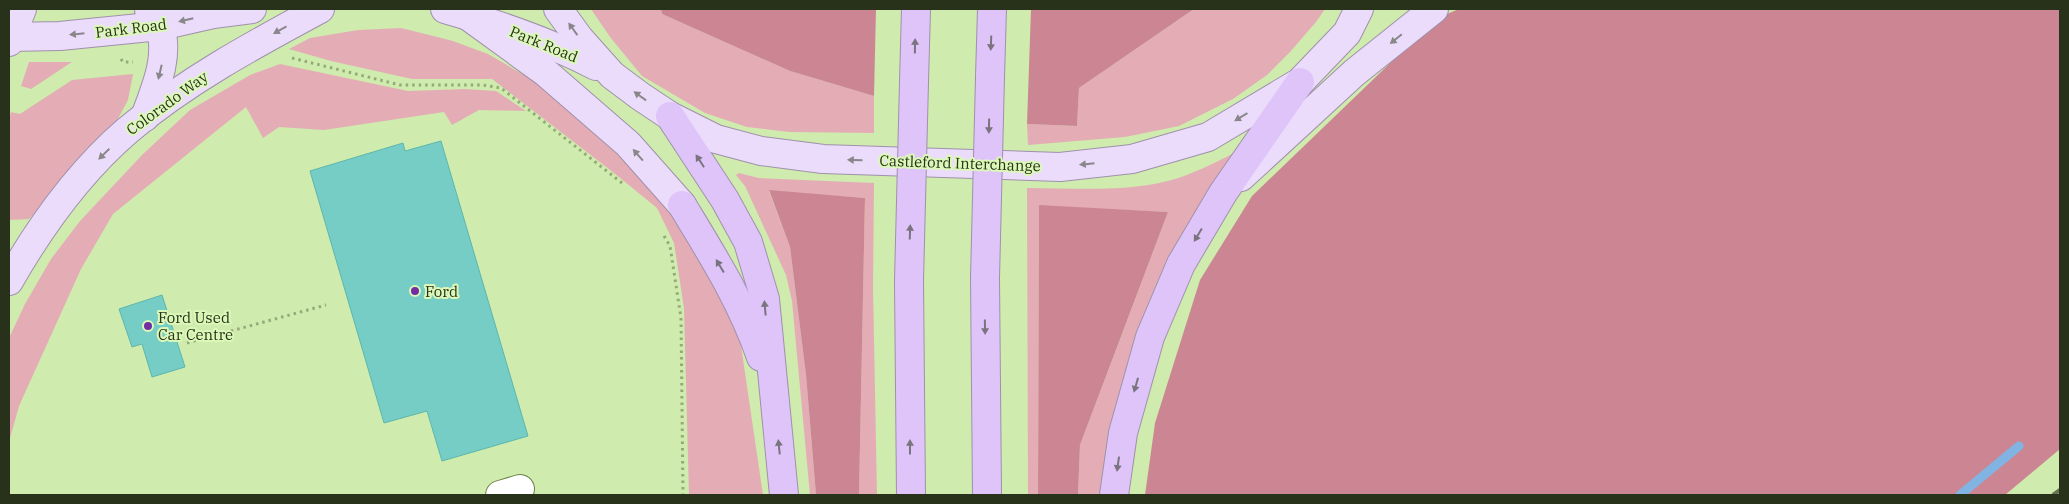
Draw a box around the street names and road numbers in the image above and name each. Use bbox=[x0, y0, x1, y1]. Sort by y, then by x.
street label: Park Road bbox=[94, 14, 168, 42]
street label: Park Road bbox=[507, 22, 581, 66]
street label: Colorado Way bbox=[122, 67, 212, 139]
street label: Castleford Interchange bbox=[879, 151, 1041, 175]

